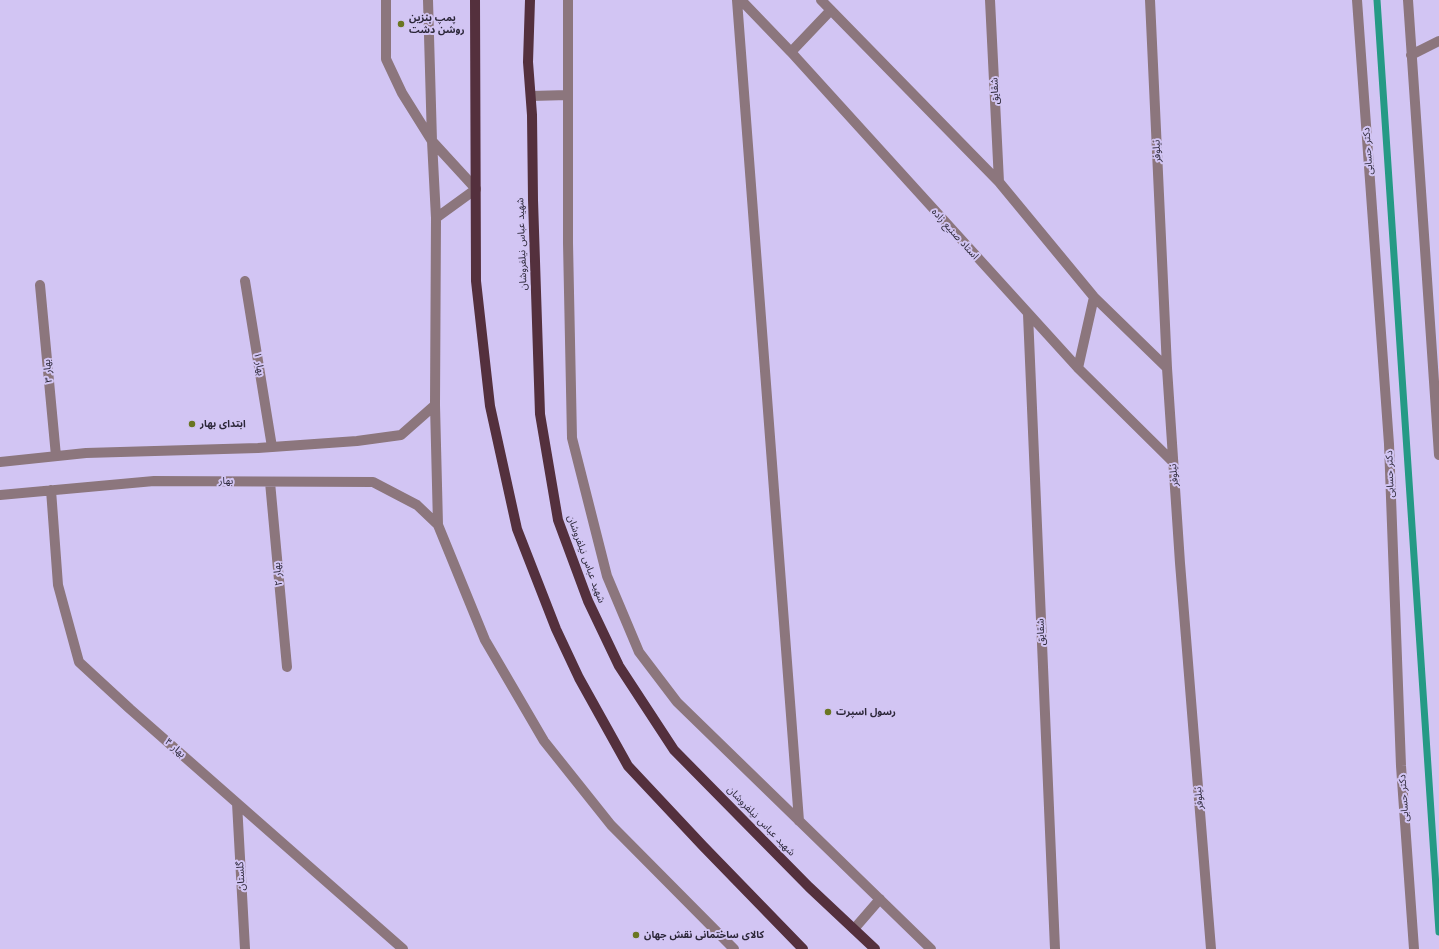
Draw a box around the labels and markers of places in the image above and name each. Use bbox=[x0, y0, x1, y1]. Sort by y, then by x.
place label: پمپ بنزین روشن دشت bbox=[409, 12, 465, 36]
marker: پمپ بنزین روشن دشت bbox=[396, 19, 406, 29]
place label: ابتدای بهار bbox=[200, 418, 246, 430]
marker: ابتدای بهار bbox=[187, 419, 197, 429]
place label: رسول اسپرت bbox=[836, 706, 896, 718]
marker: رسول اسپرت bbox=[823, 707, 833, 717]
place label: کالای ساختمانی نقش جهان bbox=[644, 929, 764, 941]
marker: کالای ساختمانی نقش جهان bbox=[631, 930, 641, 940]

